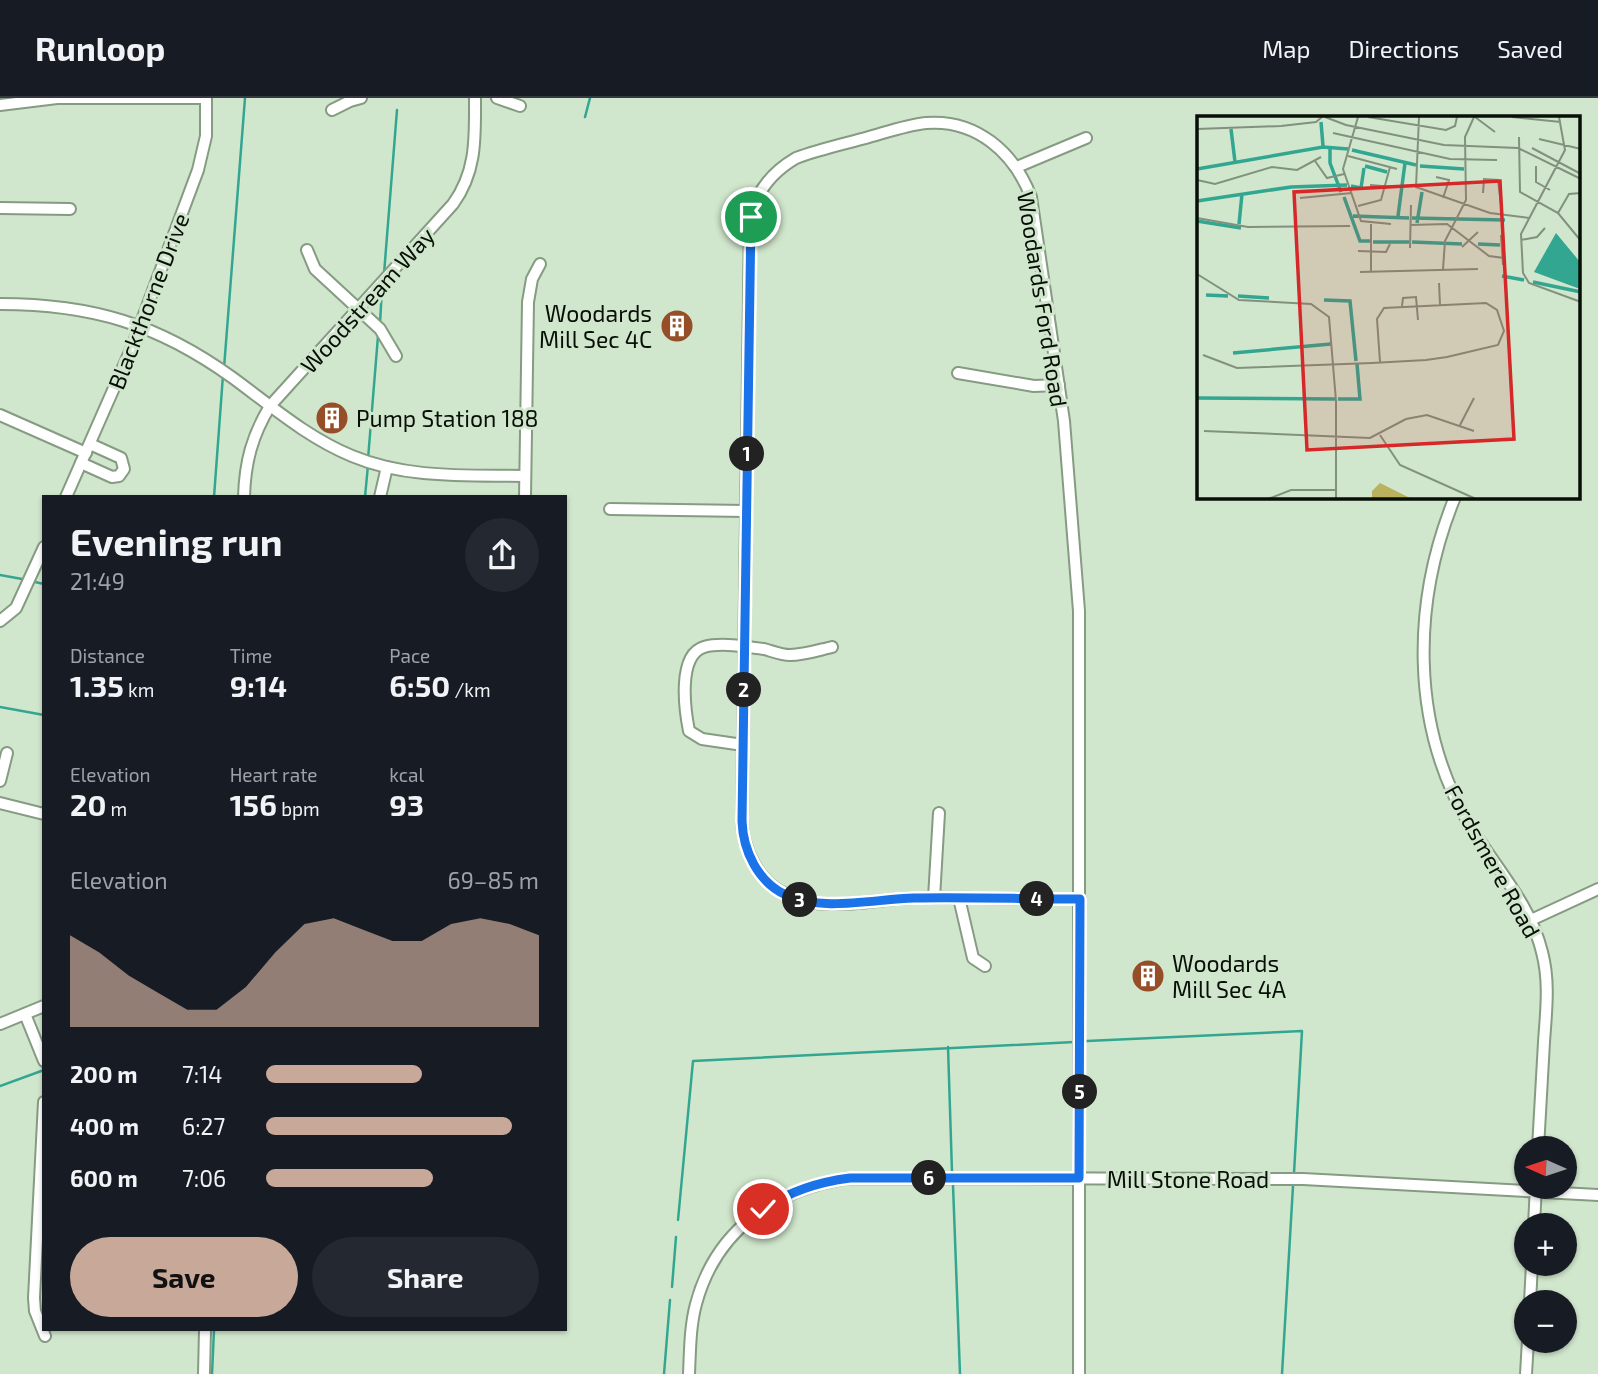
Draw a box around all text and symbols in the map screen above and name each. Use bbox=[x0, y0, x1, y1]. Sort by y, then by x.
text: Runloop bbox=[35, 28, 165, 68]
text: Map bbox=[1262, 34, 1310, 63]
text: Directions bbox=[1348, 34, 1459, 63]
text: Saved bbox=[1497, 34, 1563, 63]
inset map bbox=[1197, 116, 1580, 499]
pin bbox=[721, 187, 781, 247]
street label: Woodards Ford Road bbox=[1012, 189, 1074, 409]
icon: arrive bbox=[732, 198, 770, 236]
street label: Blackthorne Drive bbox=[102, 209, 194, 393]
street label: Woodstream Way bbox=[294, 221, 440, 379]
place label: Woodards Mill Sec 4C bbox=[539, 299, 652, 353]
building icon: Woodards Mill Sec 4C bbox=[658, 307, 696, 345]
building icon: Pump Station 188 bbox=[313, 399, 351, 437]
place label: Pump Station 188 bbox=[356, 404, 539, 432]
pin: 1 bbox=[730, 436, 764, 472]
text: 1 bbox=[742, 442, 751, 465]
text: Evening run bbox=[70, 518, 283, 564]
button: share bbox=[465, 518, 539, 592]
text: 21:49 bbox=[70, 567, 125, 595]
text: Distance bbox=[70, 644, 145, 667]
text: Time bbox=[230, 644, 272, 667]
text: Pace bbox=[389, 644, 430, 667]
text: 1.35 bbox=[70, 667, 124, 703]
text: 9:14 bbox=[230, 667, 287, 703]
text: 6:50 bbox=[389, 667, 450, 703]
pin: 2 bbox=[726, 672, 762, 708]
text: km bbox=[124, 678, 154, 701]
text: /km bbox=[450, 678, 491, 701]
text: 2 bbox=[738, 678, 749, 701]
text: Elevation bbox=[70, 763, 151, 786]
text: Heart rate bbox=[230, 763, 318, 786]
text: kcal bbox=[389, 763, 424, 786]
street label: Fordsmere Road bbox=[1439, 780, 1547, 942]
text: 20 bbox=[70, 786, 106, 822]
text: 156 bbox=[230, 786, 277, 822]
text: 93 bbox=[389, 786, 424, 822]
text: m bbox=[106, 797, 127, 820]
text: bpm bbox=[277, 797, 320, 820]
text: Elevation bbox=[70, 866, 168, 894]
text: 69–85 m bbox=[448, 866, 539, 894]
pin: 3 bbox=[782, 882, 818, 918]
pin: 4 bbox=[1020, 882, 1054, 916]
text: 4 bbox=[1030, 887, 1043, 910]
text: 3 bbox=[794, 888, 805, 911]
place label: Woodards Mill Sec 4A bbox=[1172, 949, 1287, 1003]
building icon: Woodards Mill Sec 4A bbox=[1129, 957, 1167, 995]
text: 200 m bbox=[70, 1060, 138, 1088]
text: 7:14 bbox=[182, 1060, 223, 1088]
pin: 5 bbox=[1062, 1074, 1098, 1110]
text: 5 bbox=[1074, 1080, 1085, 1103]
text: 400 m bbox=[70, 1112, 139, 1140]
text: 6:27 bbox=[182, 1112, 225, 1140]
north arrow bbox=[1514, 1136, 1577, 1199]
map controls bbox=[1514, 1136, 1577, 1353]
pin: 6 bbox=[912, 1160, 946, 1196]
text: 600 m bbox=[70, 1164, 138, 1192]
text: 7:06 bbox=[182, 1164, 226, 1192]
street label: Mill Stone Road bbox=[1107, 1165, 1269, 1193]
text: 6 bbox=[923, 1166, 934, 1189]
pin bbox=[733, 1179, 793, 1239]
icon: check bbox=[744, 1190, 782, 1228]
button: + bbox=[1514, 1213, 1577, 1276]
button: Save bbox=[70, 1237, 298, 1317]
button: Share bbox=[312, 1237, 539, 1317]
button: − bbox=[1514, 1290, 1577, 1353]

